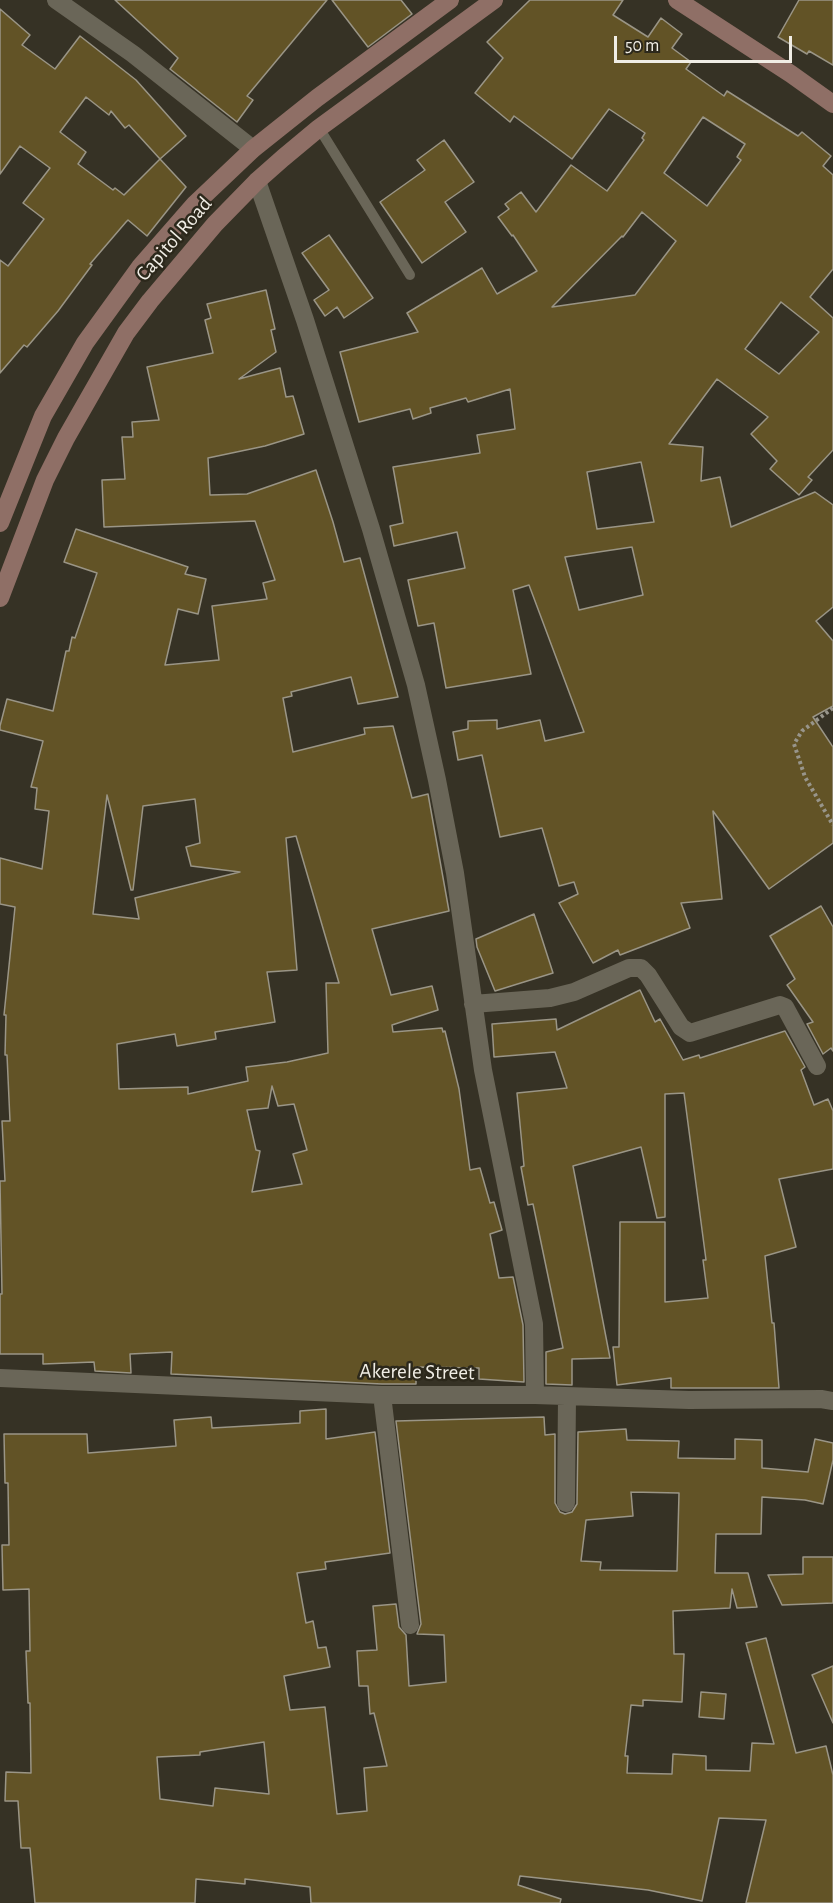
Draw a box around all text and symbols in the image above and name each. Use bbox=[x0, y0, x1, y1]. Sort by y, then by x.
scale bar bbox=[617, 24, 796, 62]
text: 50 m bbox=[625, 37, 659, 55]
street label: Capitol Road bbox=[131, 192, 217, 286]
street label: Akerele Street bbox=[359, 1358, 475, 1386]

